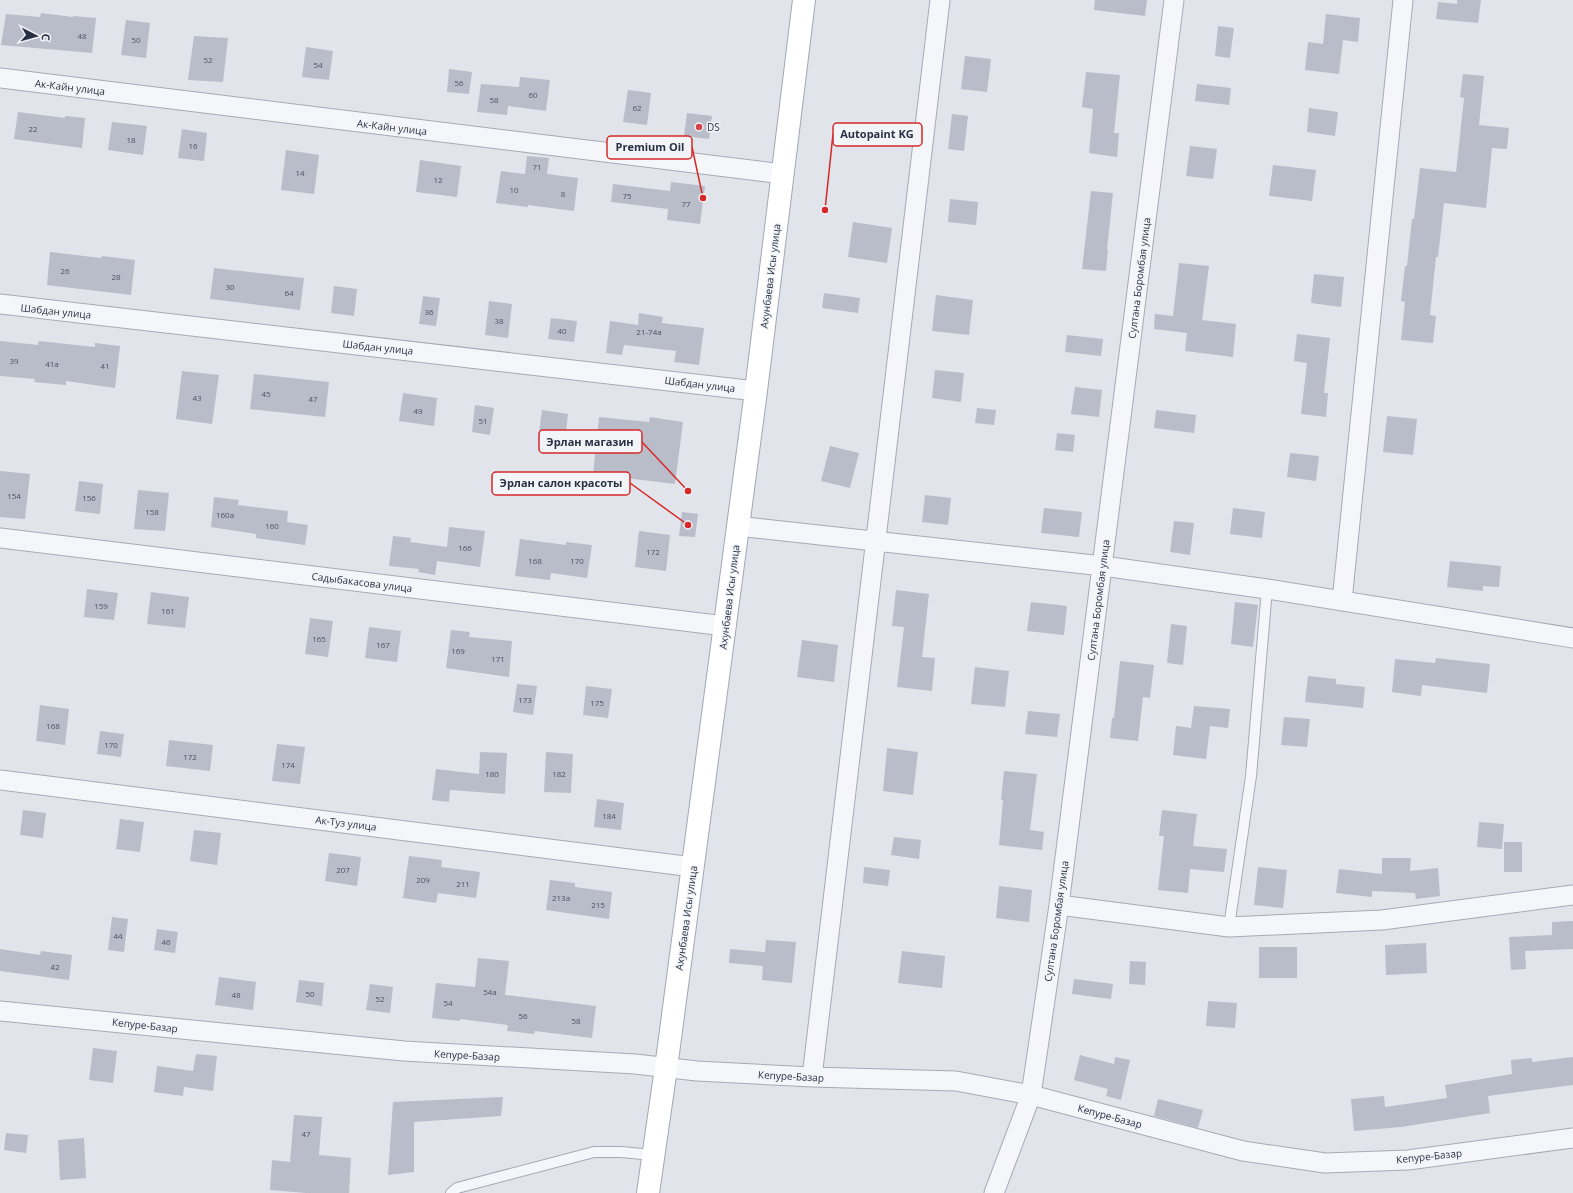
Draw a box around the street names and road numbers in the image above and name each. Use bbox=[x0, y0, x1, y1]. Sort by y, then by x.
street label: Ак-Кайн улица bbox=[34, 76, 106, 98]
street label: Ак-Кайн улица bbox=[356, 116, 428, 138]
street label: Султана Боромбая улица bbox=[1125, 217, 1153, 339]
street label: Ахунбаева Исы улица bbox=[757, 223, 783, 329]
street label: Шабдан улица bbox=[20, 300, 92, 322]
street label: Шабдан улица bbox=[342, 336, 414, 358]
street label: Шабдан улица bbox=[664, 373, 736, 395]
street label: Султана Боромбая улица bbox=[1084, 539, 1112, 661]
street label: Ахунбаева Исы улица bbox=[716, 544, 742, 650]
street label: Садыбакасова улица bbox=[311, 569, 413, 595]
street label: Ак-Туз улица bbox=[315, 812, 377, 834]
street label: Султана Боромбая улица bbox=[1041, 860, 1071, 982]
street label: Ахунбаева Исы улица bbox=[672, 865, 700, 971]
street label: Кепуре-Базар bbox=[111, 1015, 179, 1035]
street label: Кепуре-Базар bbox=[434, 1046, 500, 1064]
street label: Кепуре-Базар bbox=[758, 1067, 824, 1085]
street label: Кепуре-Базар bbox=[1076, 1101, 1144, 1131]
street label: Кепуре-Базар bbox=[1395, 1146, 1463, 1166]

